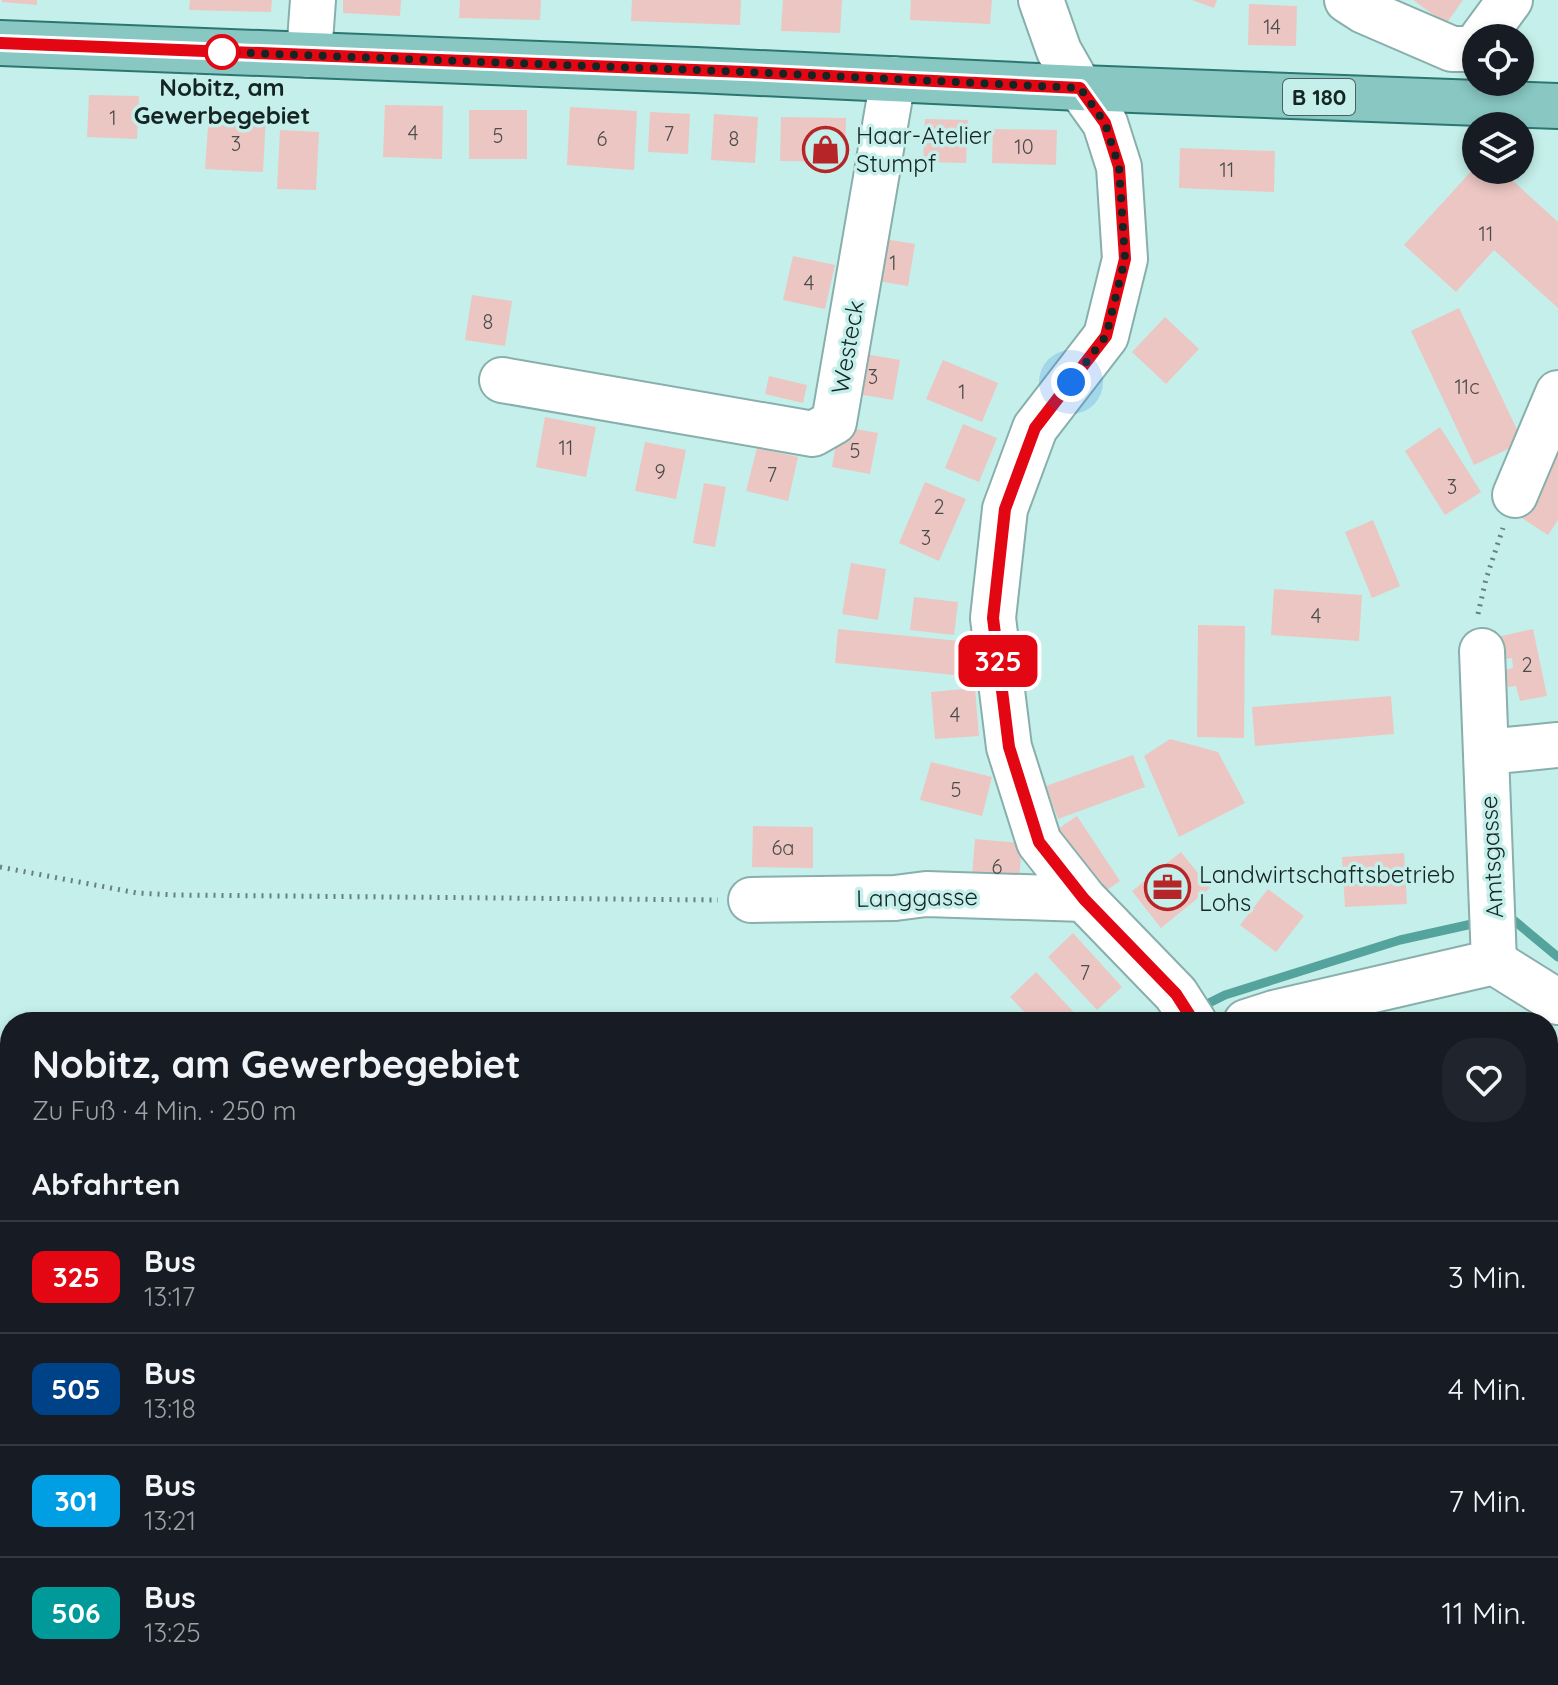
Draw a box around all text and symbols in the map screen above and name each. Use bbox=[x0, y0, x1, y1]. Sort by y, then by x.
house number: 14 bbox=[1263, 14, 1281, 39]
map controls bbox=[1462, 24, 1534, 184]
button: locate bbox=[1462, 24, 1534, 96]
marker: Nobitz, am Gewerbegebiet bbox=[205, 35, 239, 69]
place label: Nobitz, am Gewerbegebiet bbox=[134, 72, 310, 130]
road number: B 180 bbox=[1283, 79, 1355, 115]
house number: 1 bbox=[109, 105, 117, 130]
button: layers bbox=[1462, 112, 1534, 184]
house number: 4 bbox=[408, 120, 418, 145]
place label: Haar-Atelier Stumpf bbox=[856, 120, 992, 178]
house number: 7 bbox=[664, 121, 674, 146]
house number: 5 bbox=[493, 123, 503, 148]
shop icon: Haar-Atelier Stumpf bbox=[801, 125, 849, 173]
house number: 6 bbox=[597, 126, 608, 151]
house number: 8 bbox=[729, 126, 739, 151]
house number: 3 bbox=[231, 131, 241, 156]
house number: 10 bbox=[1014, 134, 1034, 159]
house number: 11 bbox=[1220, 157, 1234, 182]
house number: 11 bbox=[1479, 221, 1493, 246]
house number: 1 bbox=[889, 250, 897, 275]
house number: 4 bbox=[804, 270, 814, 295]
street label: Westeck bbox=[824, 298, 870, 396]
house number: 8 bbox=[483, 309, 493, 334]
your location bbox=[1051, 362, 1091, 402]
house number: 3 bbox=[868, 364, 878, 389]
house number: 11c bbox=[1454, 374, 1480, 399]
house number: 1 bbox=[958, 379, 966, 404]
house number: 11 bbox=[559, 435, 573, 460]
house number: 5 bbox=[850, 438, 860, 463]
house number: 9 bbox=[654, 459, 666, 484]
house number: 7 bbox=[767, 462, 777, 487]
house number: 3 bbox=[1447, 474, 1457, 499]
house number: 2 bbox=[933, 494, 945, 519]
house number: 3 bbox=[921, 525, 931, 550]
house number: 4 bbox=[1311, 603, 1321, 628]
line badge: 325 bbox=[952, 635, 1044, 687]
text: 325 bbox=[974, 643, 1022, 678]
house number: 2 bbox=[1521, 652, 1533, 677]
house number: 4 bbox=[950, 702, 960, 727]
house number: 5 bbox=[951, 777, 961, 802]
street label: Amtsgasse bbox=[1473, 795, 1509, 919]
house number: 6a bbox=[772, 835, 794, 860]
house number: 6 bbox=[992, 854, 1003, 879]
place label: Landwirtschaftsbetrieb Lohs bbox=[1199, 859, 1455, 917]
office icon: Landwirtschaftsbetrieb Lohs bbox=[1144, 864, 1192, 912]
street label: Langgasse bbox=[856, 881, 978, 913]
house number: 7 bbox=[1080, 960, 1090, 985]
button: heart bbox=[1442, 1038, 1526, 1122]
text: Nobitz, am Gewerbegebiet bbox=[32, 1040, 521, 1088]
text: Zu Fuß · 4 Min. · 250 m bbox=[32, 1094, 296, 1127]
text: Abfahrten bbox=[32, 1165, 180, 1203]
text: Bus bbox=[144, 1242, 196, 1280]
text: 3 Min. bbox=[1448, 1258, 1526, 1296]
text: 325 bbox=[52, 1259, 100, 1294]
text: 13:17 bbox=[144, 1280, 195, 1313]
text: Bus bbox=[144, 1354, 196, 1392]
text: 4 Min. bbox=[1448, 1370, 1526, 1408]
text: 505 bbox=[51, 1371, 101, 1406]
text: 13:18 bbox=[144, 1392, 196, 1425]
text: Bus bbox=[144, 1466, 196, 1504]
text: 7 Min. bbox=[1448, 1482, 1526, 1520]
text: 301 bbox=[54, 1483, 98, 1518]
text: 13:21 bbox=[144, 1504, 196, 1537]
text: Bus bbox=[144, 1578, 196, 1616]
text: 11 Min. bbox=[1442, 1594, 1526, 1632]
text: 506 bbox=[52, 1595, 100, 1630]
text: 13:25 bbox=[144, 1616, 201, 1649]

